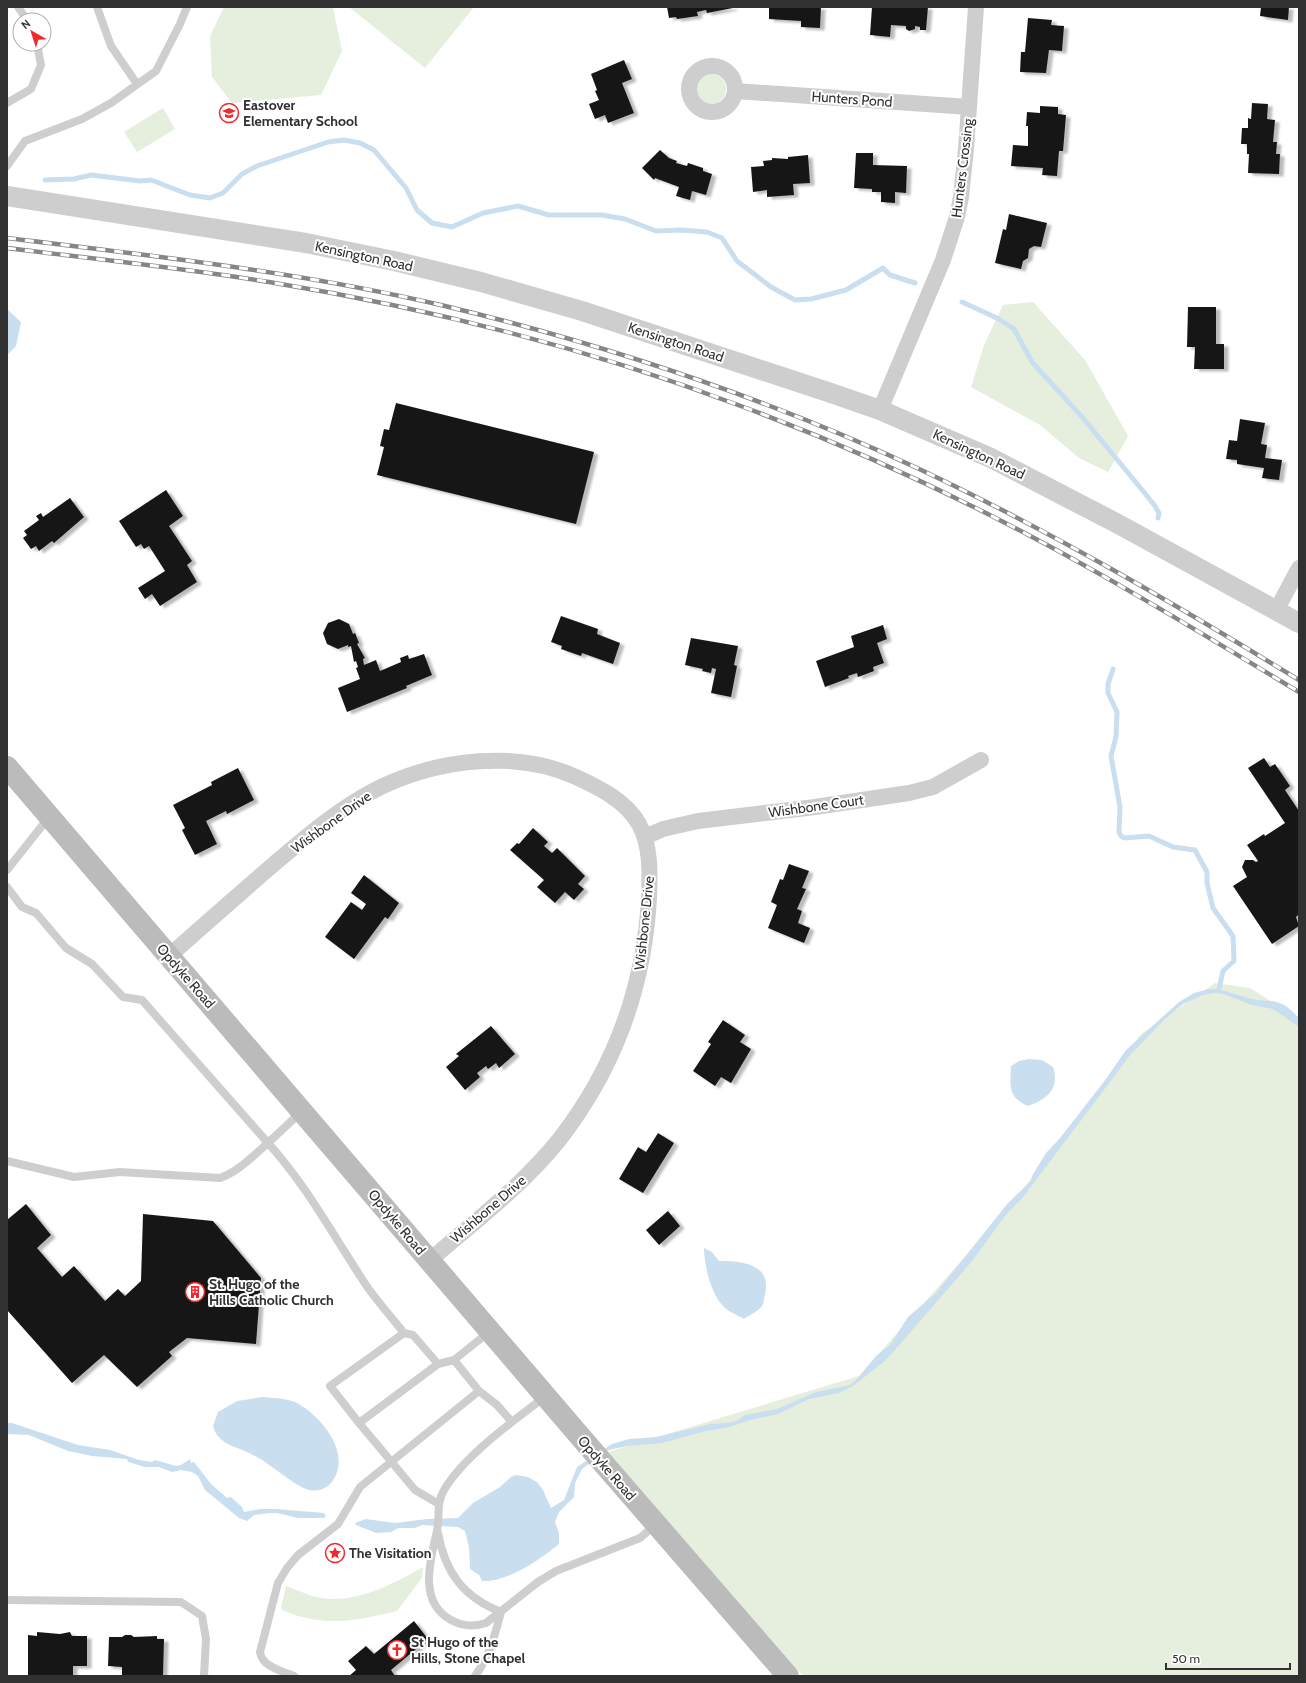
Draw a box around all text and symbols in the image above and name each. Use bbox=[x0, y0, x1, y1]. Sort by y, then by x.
north arrow bbox=[12, 12, 52, 52]
text: N bbox=[18, 16, 33, 32]
street label: Hunters Pond bbox=[811, 87, 893, 111]
place label: Eastover Elementary School bbox=[243, 96, 358, 130]
school or university icon: Eastover Elementary School bbox=[218, 102, 240, 124]
street label: Hunters Crossing bbox=[947, 116, 977, 219]
street label: Kensington Road bbox=[313, 237, 415, 275]
street label: Kensington Road bbox=[626, 318, 726, 366]
street label: Kensington Road bbox=[930, 425, 1028, 483]
street label: Wishbone Drive bbox=[287, 787, 375, 857]
street label: Wishbone Court bbox=[767, 790, 865, 822]
street label: Wishbone Drive bbox=[630, 875, 658, 971]
street label: Opdyke Road bbox=[153, 940, 219, 1012]
street label: Wishbone Drive bbox=[446, 1171, 530, 1247]
street label: Opdyke Road bbox=[364, 1186, 430, 1258]
place label: St. Hugo of the Hills Catholic Church bbox=[209, 1275, 334, 1309]
building icon: St. Hugo of the Hills Catholic Church bbox=[184, 1281, 206, 1303]
street label: Opdyke Road bbox=[574, 1432, 640, 1504]
place icon: The Visitation bbox=[324, 1542, 346, 1564]
place label: The Visitation bbox=[349, 1544, 432, 1562]
place label: St Hugo of the Hills, Stone Chapel bbox=[411, 1633, 525, 1667]
church icon: St Hugo of the Hills, Stone Chapel bbox=[386, 1639, 408, 1661]
scale bar bbox=[1166, 1645, 1290, 1671]
text: 50 m bbox=[1172, 1651, 1200, 1666]

